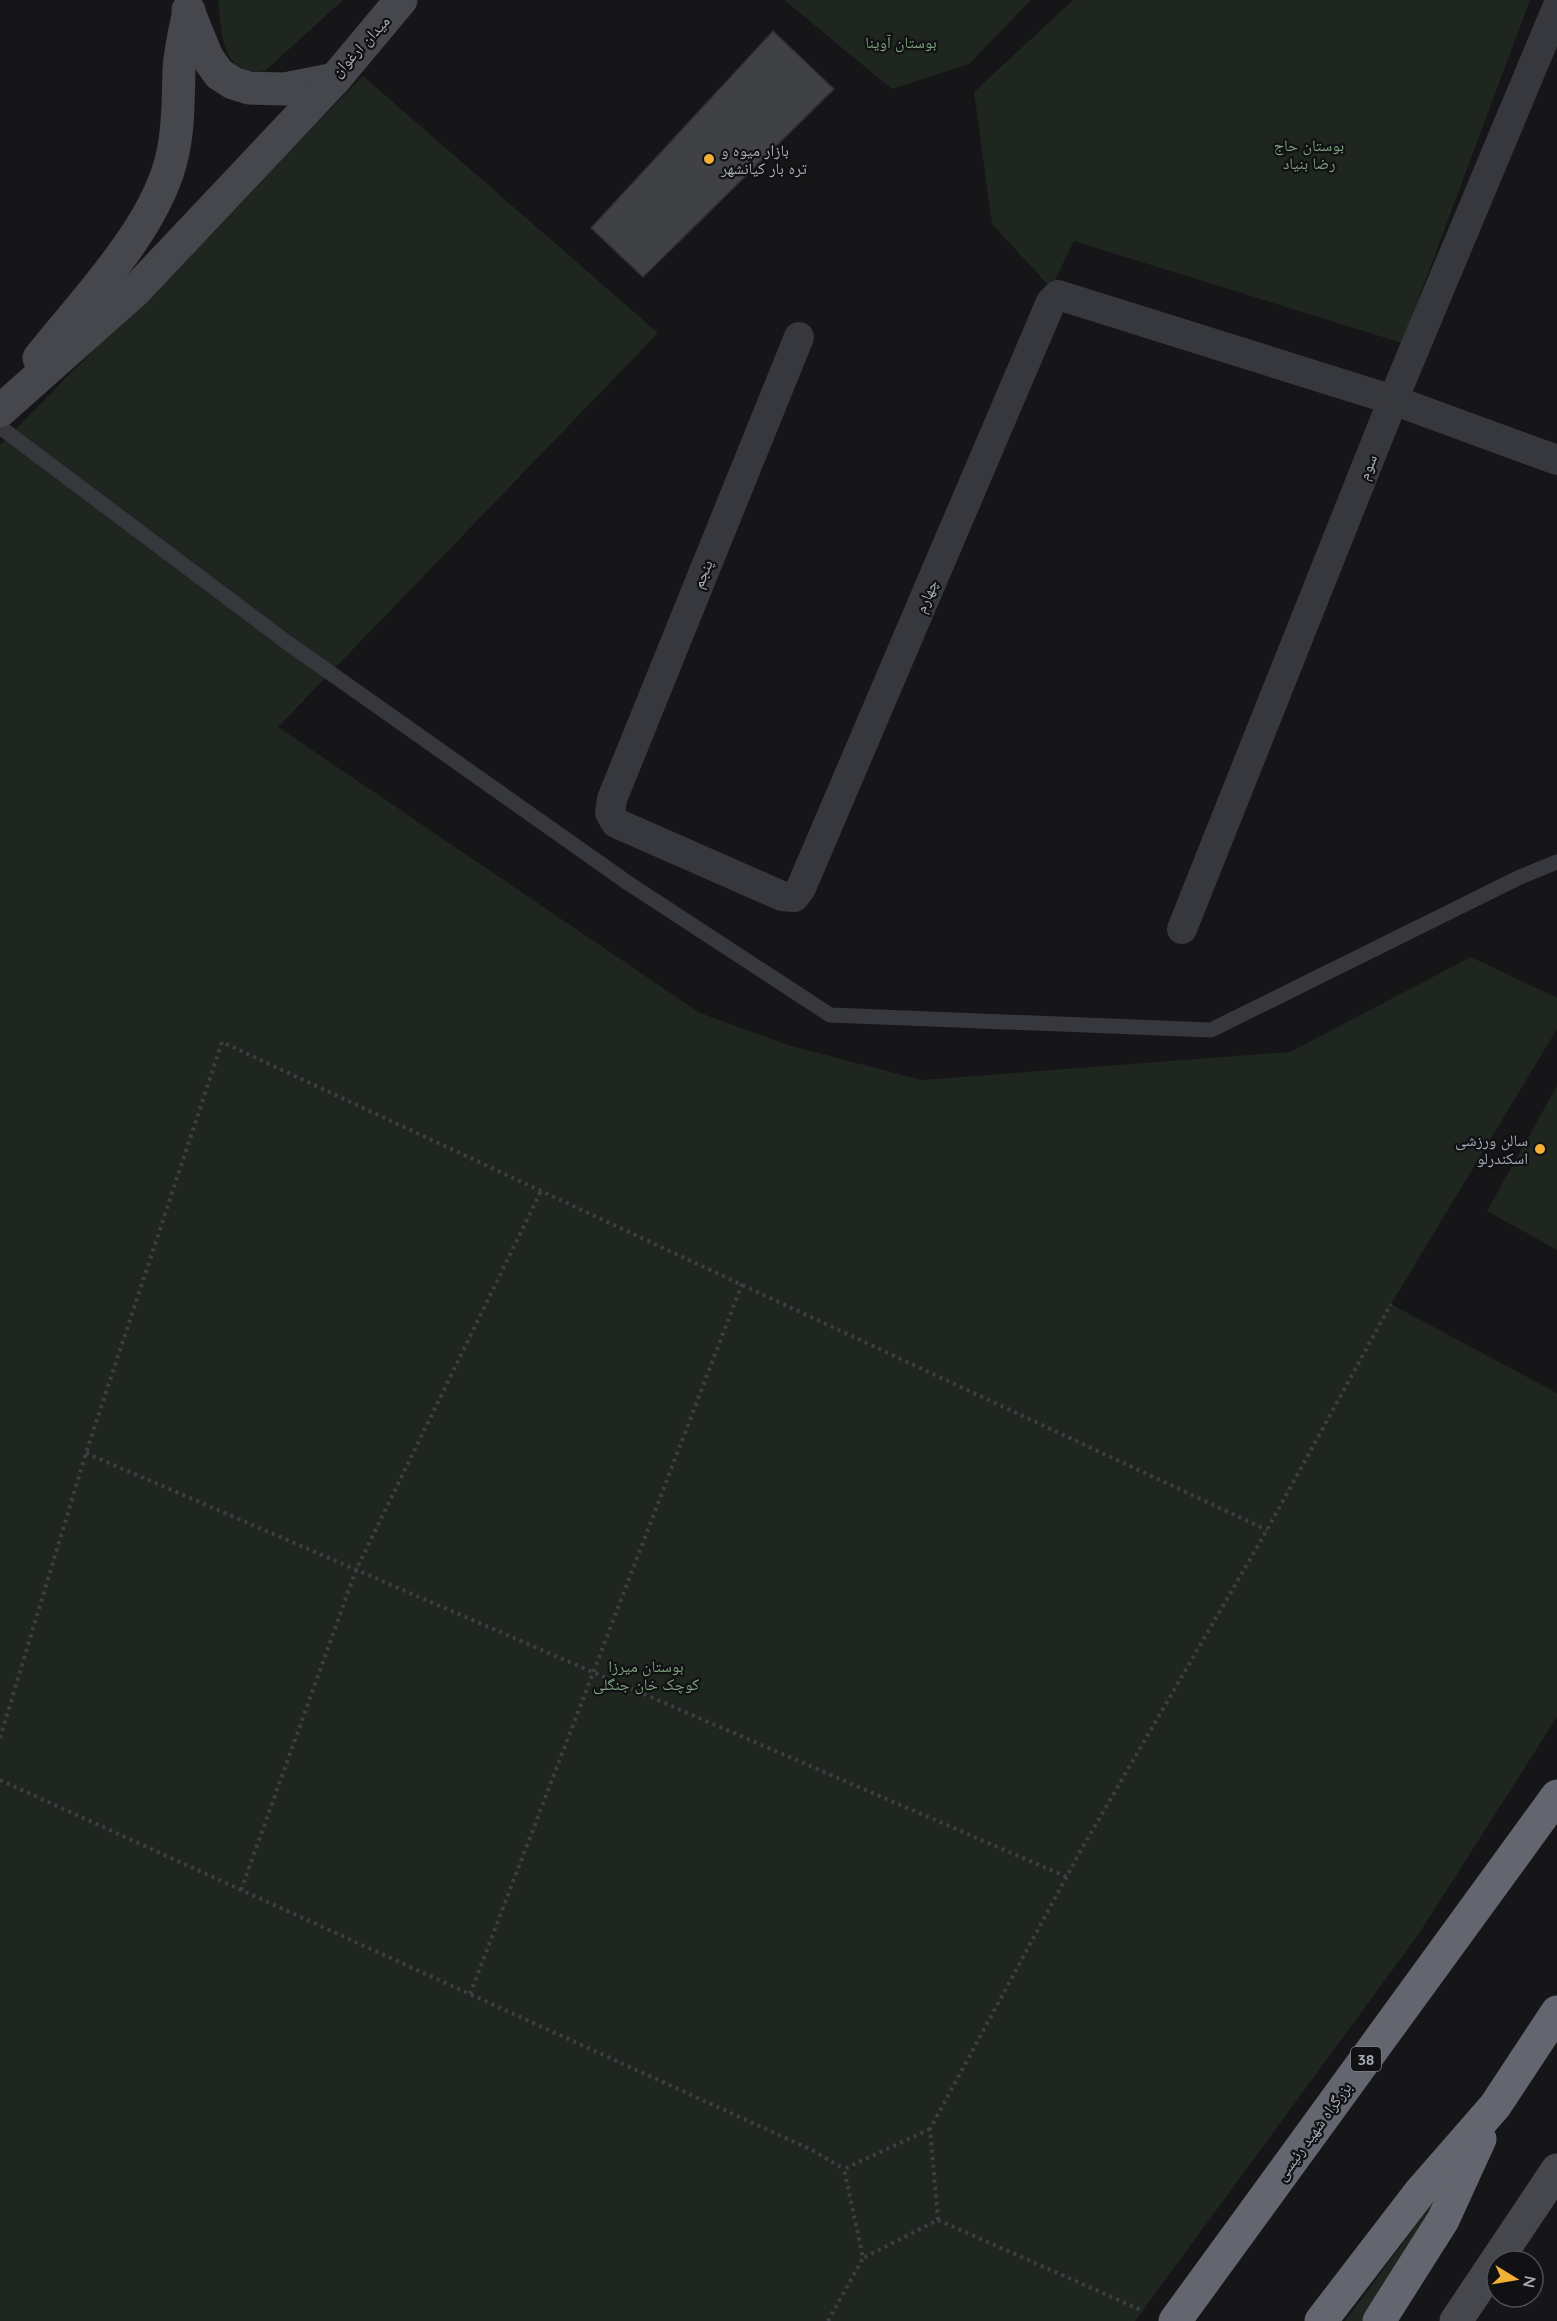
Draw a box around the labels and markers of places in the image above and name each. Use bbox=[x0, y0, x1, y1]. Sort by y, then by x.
place label: بازار میوه و تره بار کیانشهر bbox=[720, 140, 807, 178]
marker: بازار میوه و تره بار کیانشهر bbox=[702, 152, 716, 166]
place label: سالن ورزشی اسکندرلو bbox=[1455, 1130, 1528, 1168]
marker: سالن ورزشی اسکندرلو bbox=[1533, 1142, 1547, 1156]

